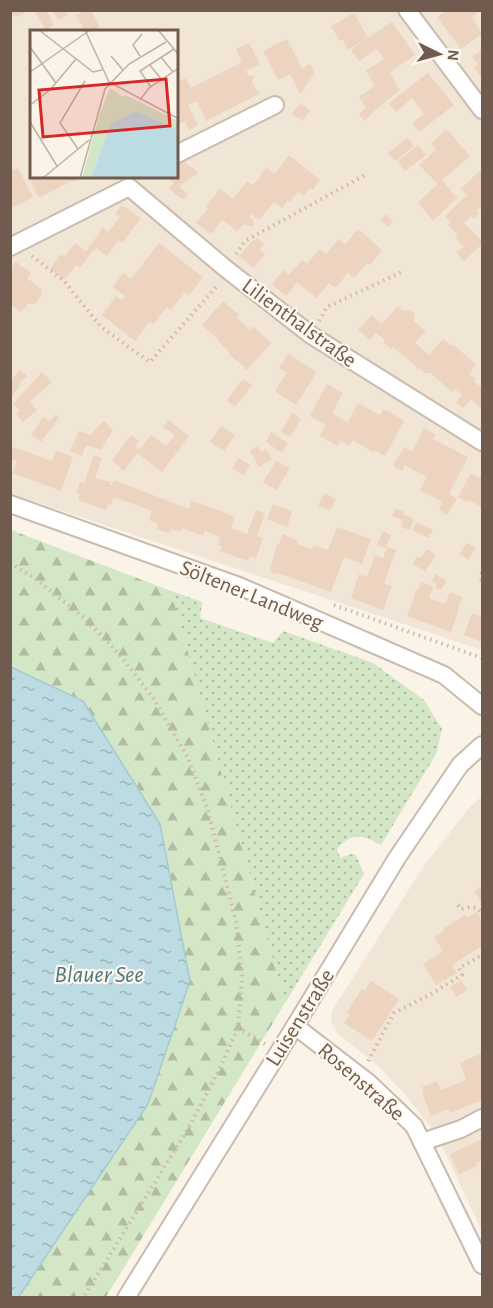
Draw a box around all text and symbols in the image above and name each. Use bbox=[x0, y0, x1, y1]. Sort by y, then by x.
north arrow bbox=[409, 24, 469, 84]
inset map bbox=[30, 30, 178, 178]
text: N bbox=[444, 49, 461, 61]
street label: Lilienthalstraße bbox=[238, 274, 361, 371]
street label: Söltener Landweg bbox=[177, 556, 327, 634]
water label: Blauer See bbox=[55, 963, 143, 987]
street label: Luisenstraße bbox=[261, 965, 338, 1070]
street label: Rosenstraße bbox=[314, 1039, 409, 1125]

